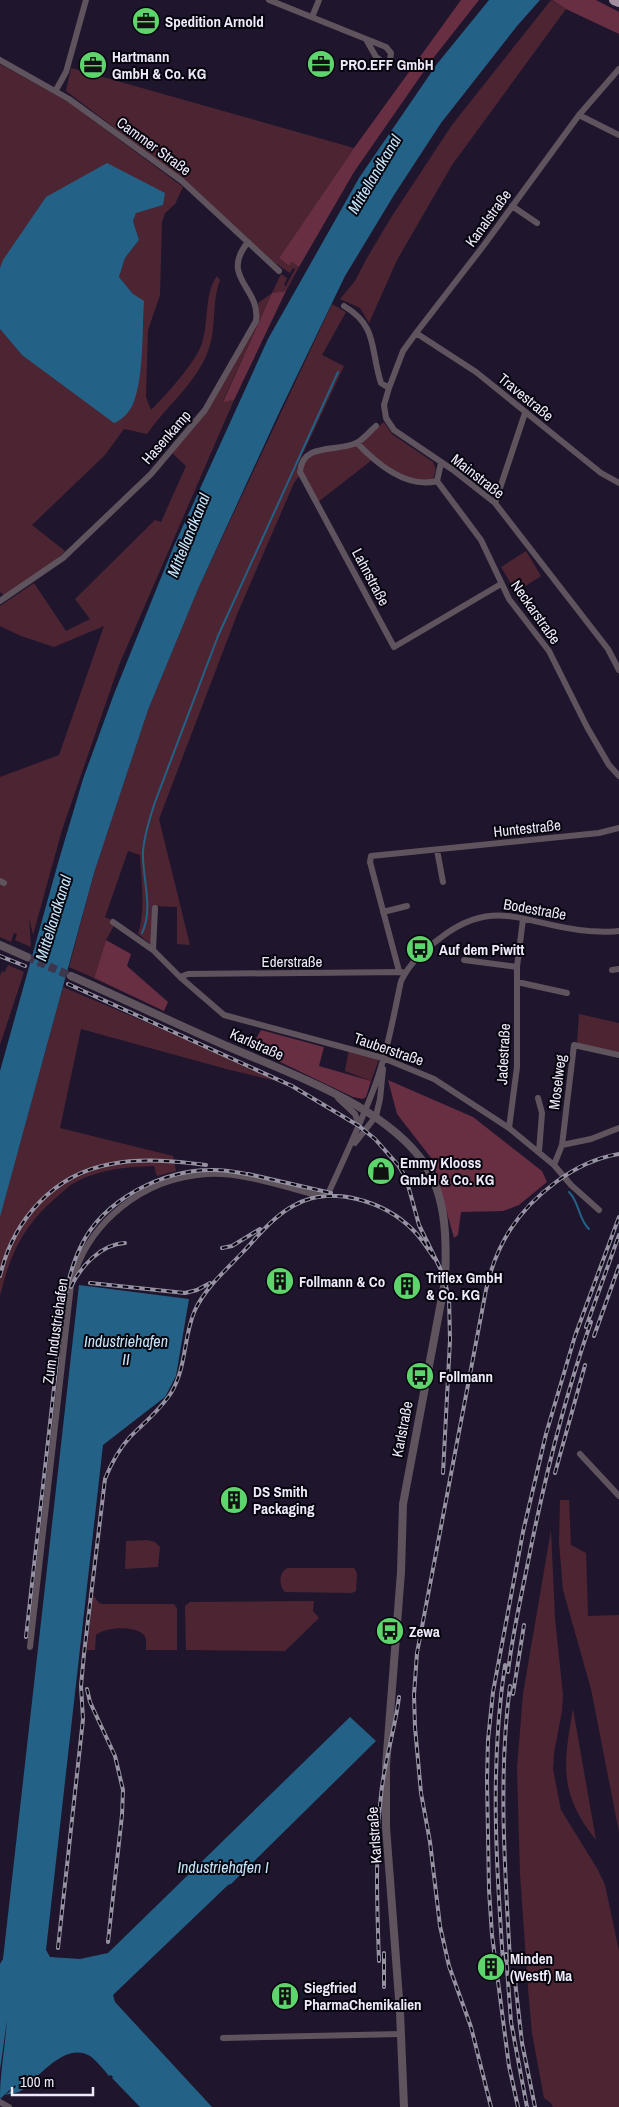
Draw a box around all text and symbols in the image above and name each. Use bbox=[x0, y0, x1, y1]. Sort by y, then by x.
office icon: Spedition Arnold bbox=[131, 6, 161, 36]
place label: Spedition Arnold bbox=[165, 11, 264, 32]
place label: Hartmann GmbH & Co. KG bbox=[112, 46, 206, 84]
office icon: PRO.EFF GmbH bbox=[306, 49, 336, 79]
office icon: Hartmann GmbH & Co. KG bbox=[78, 50, 108, 80]
place label: PRO.EFF GmbH bbox=[340, 54, 434, 75]
street label: Cammer Straße bbox=[112, 112, 196, 180]
water label: Mittellandkanal bbox=[342, 130, 407, 217]
street label: Kanalstraße bbox=[460, 185, 516, 251]
street label: Travestraße bbox=[494, 368, 558, 426]
street label: Hasenkamp bbox=[137, 405, 196, 469]
street label: Mainstraße bbox=[447, 449, 509, 504]
water label: Mittellandkanal bbox=[161, 489, 215, 580]
street label: Lahnstraße bbox=[347, 545, 395, 610]
street label: Neckarstraße bbox=[506, 576, 566, 648]
street label: Huntestraße bbox=[492, 814, 562, 842]
water label: Mittellandkanal bbox=[30, 872, 77, 963]
street label: Bodestraße bbox=[502, 893, 568, 925]
bus stop icon: Auf dem Piwitt bbox=[405, 934, 435, 964]
place label: Auf dem Piwitt bbox=[439, 939, 524, 960]
street label: Ederstraße bbox=[262, 951, 323, 972]
street label: Karlstraße bbox=[227, 1023, 287, 1065]
street label: Jadestraße bbox=[491, 1023, 515, 1085]
street label: Tauberstraße bbox=[351, 1027, 427, 1071]
street label: Moselweg bbox=[543, 1053, 571, 1111]
place label: Emmy Klooss GmbH & Co. KG bbox=[400, 1152, 494, 1190]
shop icon: Emmy Klooss GmbH & Co. KG bbox=[366, 1156, 396, 1186]
building icon: Follmann & Co bbox=[265, 1266, 295, 1296]
place label: Triflex GmbH & Co. KG bbox=[426, 1267, 503, 1305]
place label: Follmann & Co bbox=[299, 1271, 385, 1292]
building icon: Triflex GmbH & Co. KG bbox=[392, 1271, 422, 1301]
street label: Zum Industriehafen bbox=[37, 1277, 73, 1385]
water label: Industriehafen II bbox=[84, 1330, 168, 1370]
bus stop icon: Follmann bbox=[405, 1361, 435, 1391]
place label: Follmann bbox=[439, 1366, 493, 1387]
street label: Karlstraße bbox=[386, 1399, 418, 1459]
place label: DS Smith Packaging bbox=[253, 1481, 315, 1519]
building icon: DS Smith Packaging bbox=[219, 1485, 249, 1515]
bus stop icon: Zewa bbox=[375, 1616, 405, 1646]
place label: Zewa bbox=[409, 1621, 440, 1642]
street label: Karlstraße bbox=[362, 1806, 386, 1864]
water label: Industriehafen I bbox=[177, 1856, 269, 1878]
place label: Minden (Westf) Ma bbox=[510, 1948, 572, 1986]
building icon: Minden (Westf) Ma bbox=[476, 1952, 506, 1982]
place label: Siegfried PharmaChemikalien bbox=[304, 1977, 422, 2015]
building icon: Siegfried PharmaChemikalien bbox=[270, 1981, 300, 2011]
scale bar bbox=[12, 2064, 94, 2096]
text: 100 m bbox=[20, 2071, 54, 2092]

